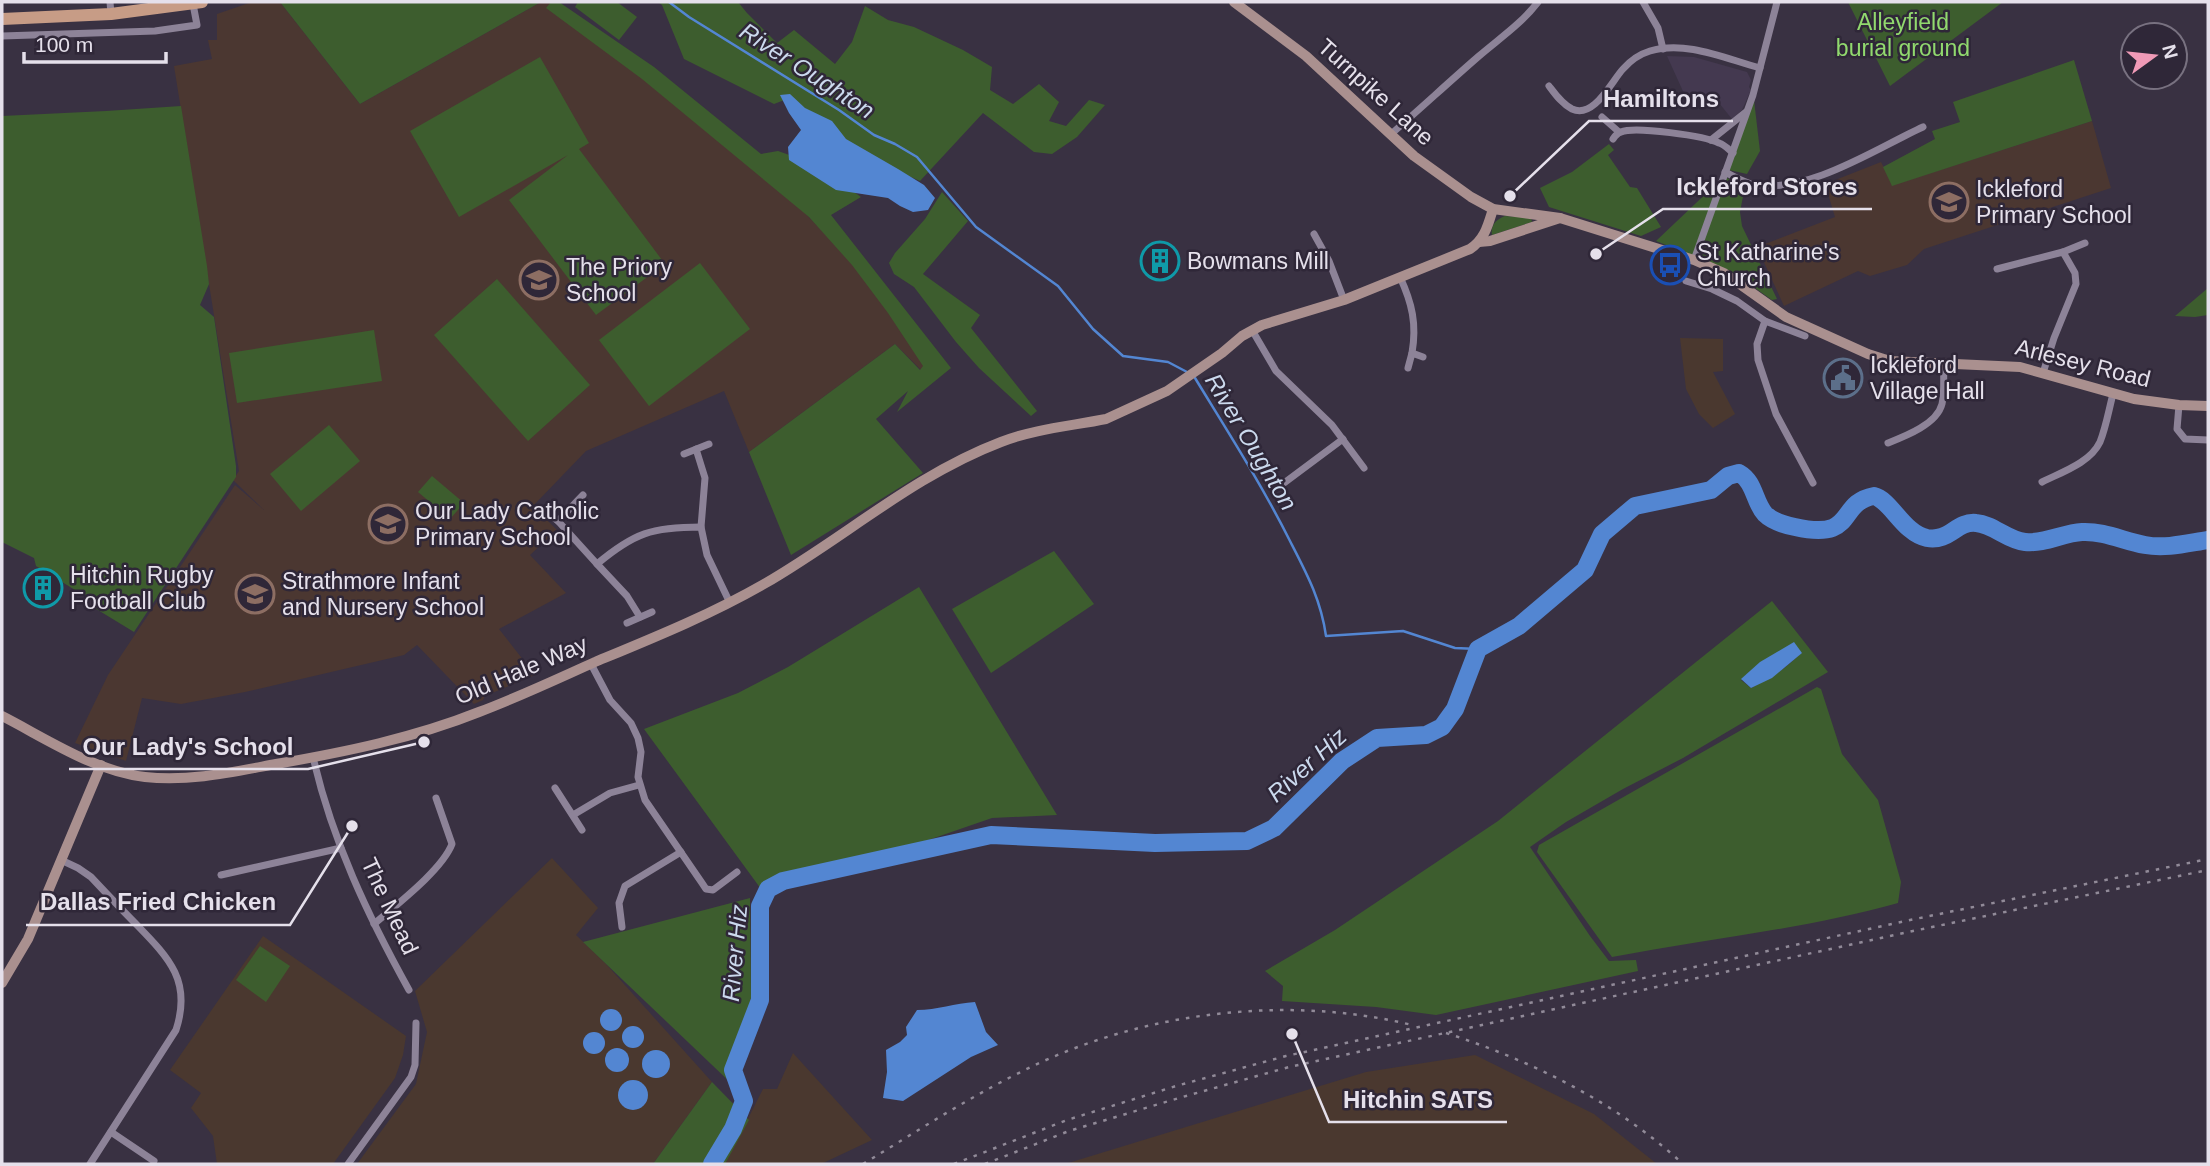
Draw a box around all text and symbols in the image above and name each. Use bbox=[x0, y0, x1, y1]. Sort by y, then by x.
park label: Alleyfield burial ground bbox=[1836, 9, 1970, 61]
water label: River Oughton bbox=[735, 17, 880, 124]
scale bar bbox=[24, 21, 166, 65]
north arrow bbox=[2119, 21, 2189, 91]
text: 100 m bbox=[35, 33, 93, 56]
street label: Turnpike Lane bbox=[1313, 33, 1439, 151]
text: N bbox=[2158, 42, 2182, 61]
callout: Hamiltons bbox=[1589, 76, 1733, 121]
text: Hamiltons bbox=[1603, 85, 1719, 112]
callout: Ickleford Stores bbox=[1663, 164, 1872, 209]
text: Ickleford Stores bbox=[1676, 173, 1858, 200]
place label: Ickleford Primary School bbox=[1976, 176, 2132, 228]
school or university icon: Ickleford Primary School bbox=[1928, 181, 1970, 223]
place label: St Katharine's Church bbox=[1697, 239, 1839, 291]
building icon: Bowmans Mill bbox=[1139, 240, 1181, 282]
bus stop icon: St Katharine's Church bbox=[1649, 244, 1691, 286]
place label: Bowmans Mill bbox=[1187, 248, 1329, 274]
place label: The Priory School bbox=[566, 254, 673, 306]
school or university icon: The Priory School bbox=[518, 259, 560, 301]
street label: Arlesey Road bbox=[2013, 334, 2153, 392]
place label: Ickleford Village Hall bbox=[1870, 352, 1985, 404]
public building icon: Ickleford Village Hall bbox=[1822, 357, 1864, 399]
water label: River Oughton bbox=[1200, 368, 1303, 515]
place label: Our Lady Catholic Primary School bbox=[415, 498, 599, 550]
school or university icon: Our Lady Catholic Primary School bbox=[367, 503, 409, 545]
place label: Hitchin Rugby Football Club bbox=[70, 562, 214, 614]
building icon: Hitchin Rugby Football Club bbox=[22, 567, 64, 609]
place label: Strathmore Infant and Nursery School bbox=[282, 568, 484, 620]
school or university icon: Strathmore Infant and Nursery School bbox=[234, 573, 276, 615]
street label: Old Hale Way bbox=[451, 630, 591, 710]
water label: River Hiz bbox=[1261, 722, 1352, 807]
callout: Our Lady's School bbox=[69, 724, 308, 769]
text: Our Lady's School bbox=[82, 733, 294, 760]
street label: The Mead bbox=[356, 854, 424, 958]
callout: Dallas Fried Chicken bbox=[26, 880, 290, 925]
text: Dallas Fried Chicken bbox=[40, 888, 276, 915]
water label: River Hiz bbox=[717, 903, 752, 1003]
callout: Hitchin SATS bbox=[1329, 1077, 1507, 1122]
text: Hitchin SATS bbox=[1343, 1086, 1493, 1113]

